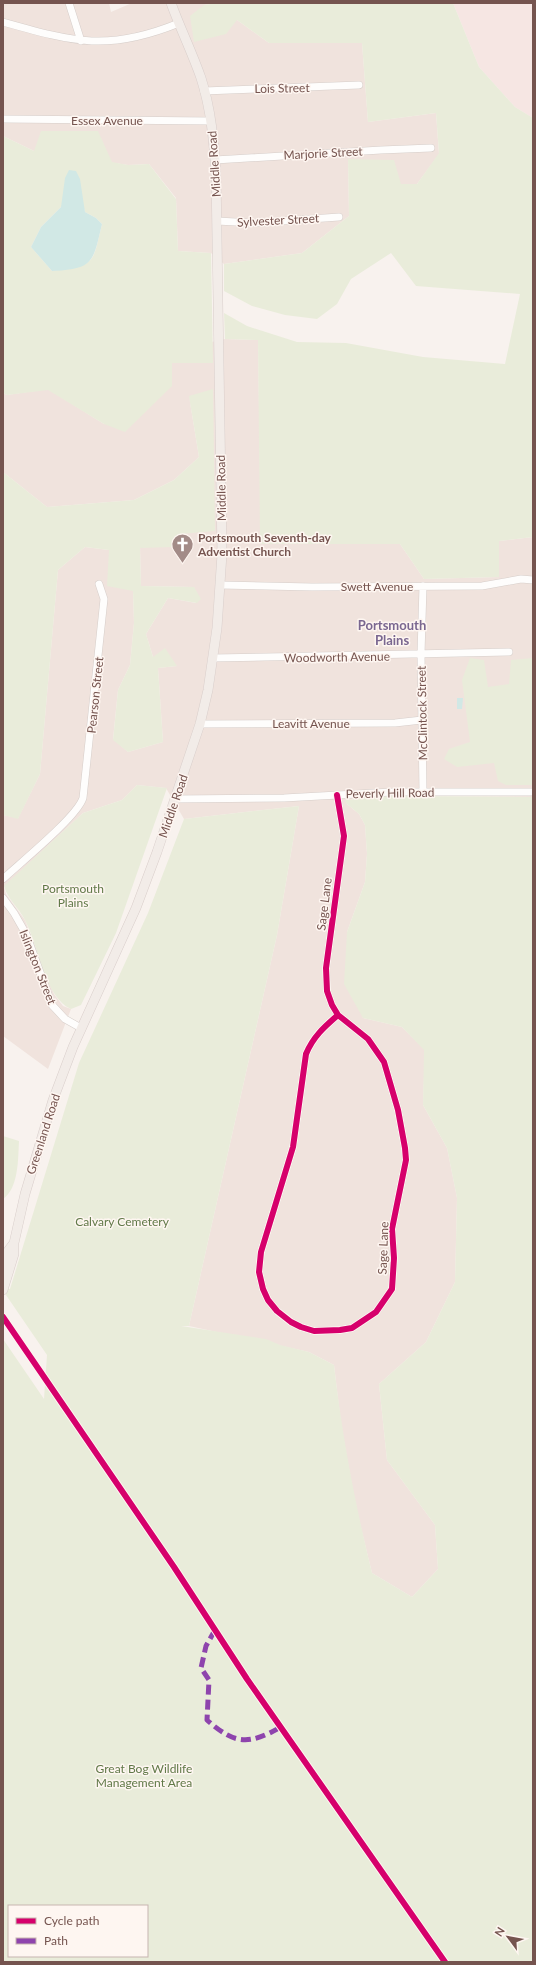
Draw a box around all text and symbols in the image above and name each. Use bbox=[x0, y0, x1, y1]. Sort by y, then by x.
street label: Lois Street bbox=[254, 80, 310, 96]
street label: Essex Avenue bbox=[71, 113, 143, 128]
street label: Middle Road bbox=[204, 130, 224, 198]
street label: Marjorie Street bbox=[283, 143, 364, 163]
street label: Sylvester Street bbox=[237, 210, 320, 230]
street label: Middle Road bbox=[213, 455, 229, 521]
place label: Portsmouth Seventh-day Adventist Church bbox=[197, 530, 332, 559]
church icon: Portsmouth Seventh-day Adventist Church bbox=[169, 531, 195, 564]
street label: Swett Avenue bbox=[341, 579, 413, 594]
district label: Portsmouth Plains bbox=[358, 617, 426, 648]
street label: Woodworth Avenue bbox=[284, 649, 390, 665]
street label: Pearson Street bbox=[84, 655, 107, 734]
street label: McClintock Street bbox=[414, 665, 430, 760]
street label: Leavitt Avenue bbox=[272, 716, 350, 731]
street label: Middle Road bbox=[155, 772, 191, 840]
street label: Peverly Hill Road bbox=[345, 785, 435, 801]
street label: Sage Lane bbox=[313, 877, 335, 931]
park label: Portsmouth Plains bbox=[42, 881, 104, 910]
street label: Islington Street bbox=[16, 927, 60, 1007]
street label: Greenland Road bbox=[23, 1092, 63, 1176]
park label: Calvary Cemetery bbox=[75, 1214, 170, 1229]
street label: Sage Lane bbox=[375, 1221, 391, 1275]
park label: Great Bog Wildlife Management Area bbox=[96, 1761, 192, 1790]
legend bbox=[8, 1905, 148, 1957]
text: Cycle path bbox=[44, 1913, 99, 1928]
north arrow bbox=[488, 1917, 528, 1957]
text: N bbox=[491, 1924, 507, 1938]
text: Path bbox=[44, 1933, 68, 1948]

